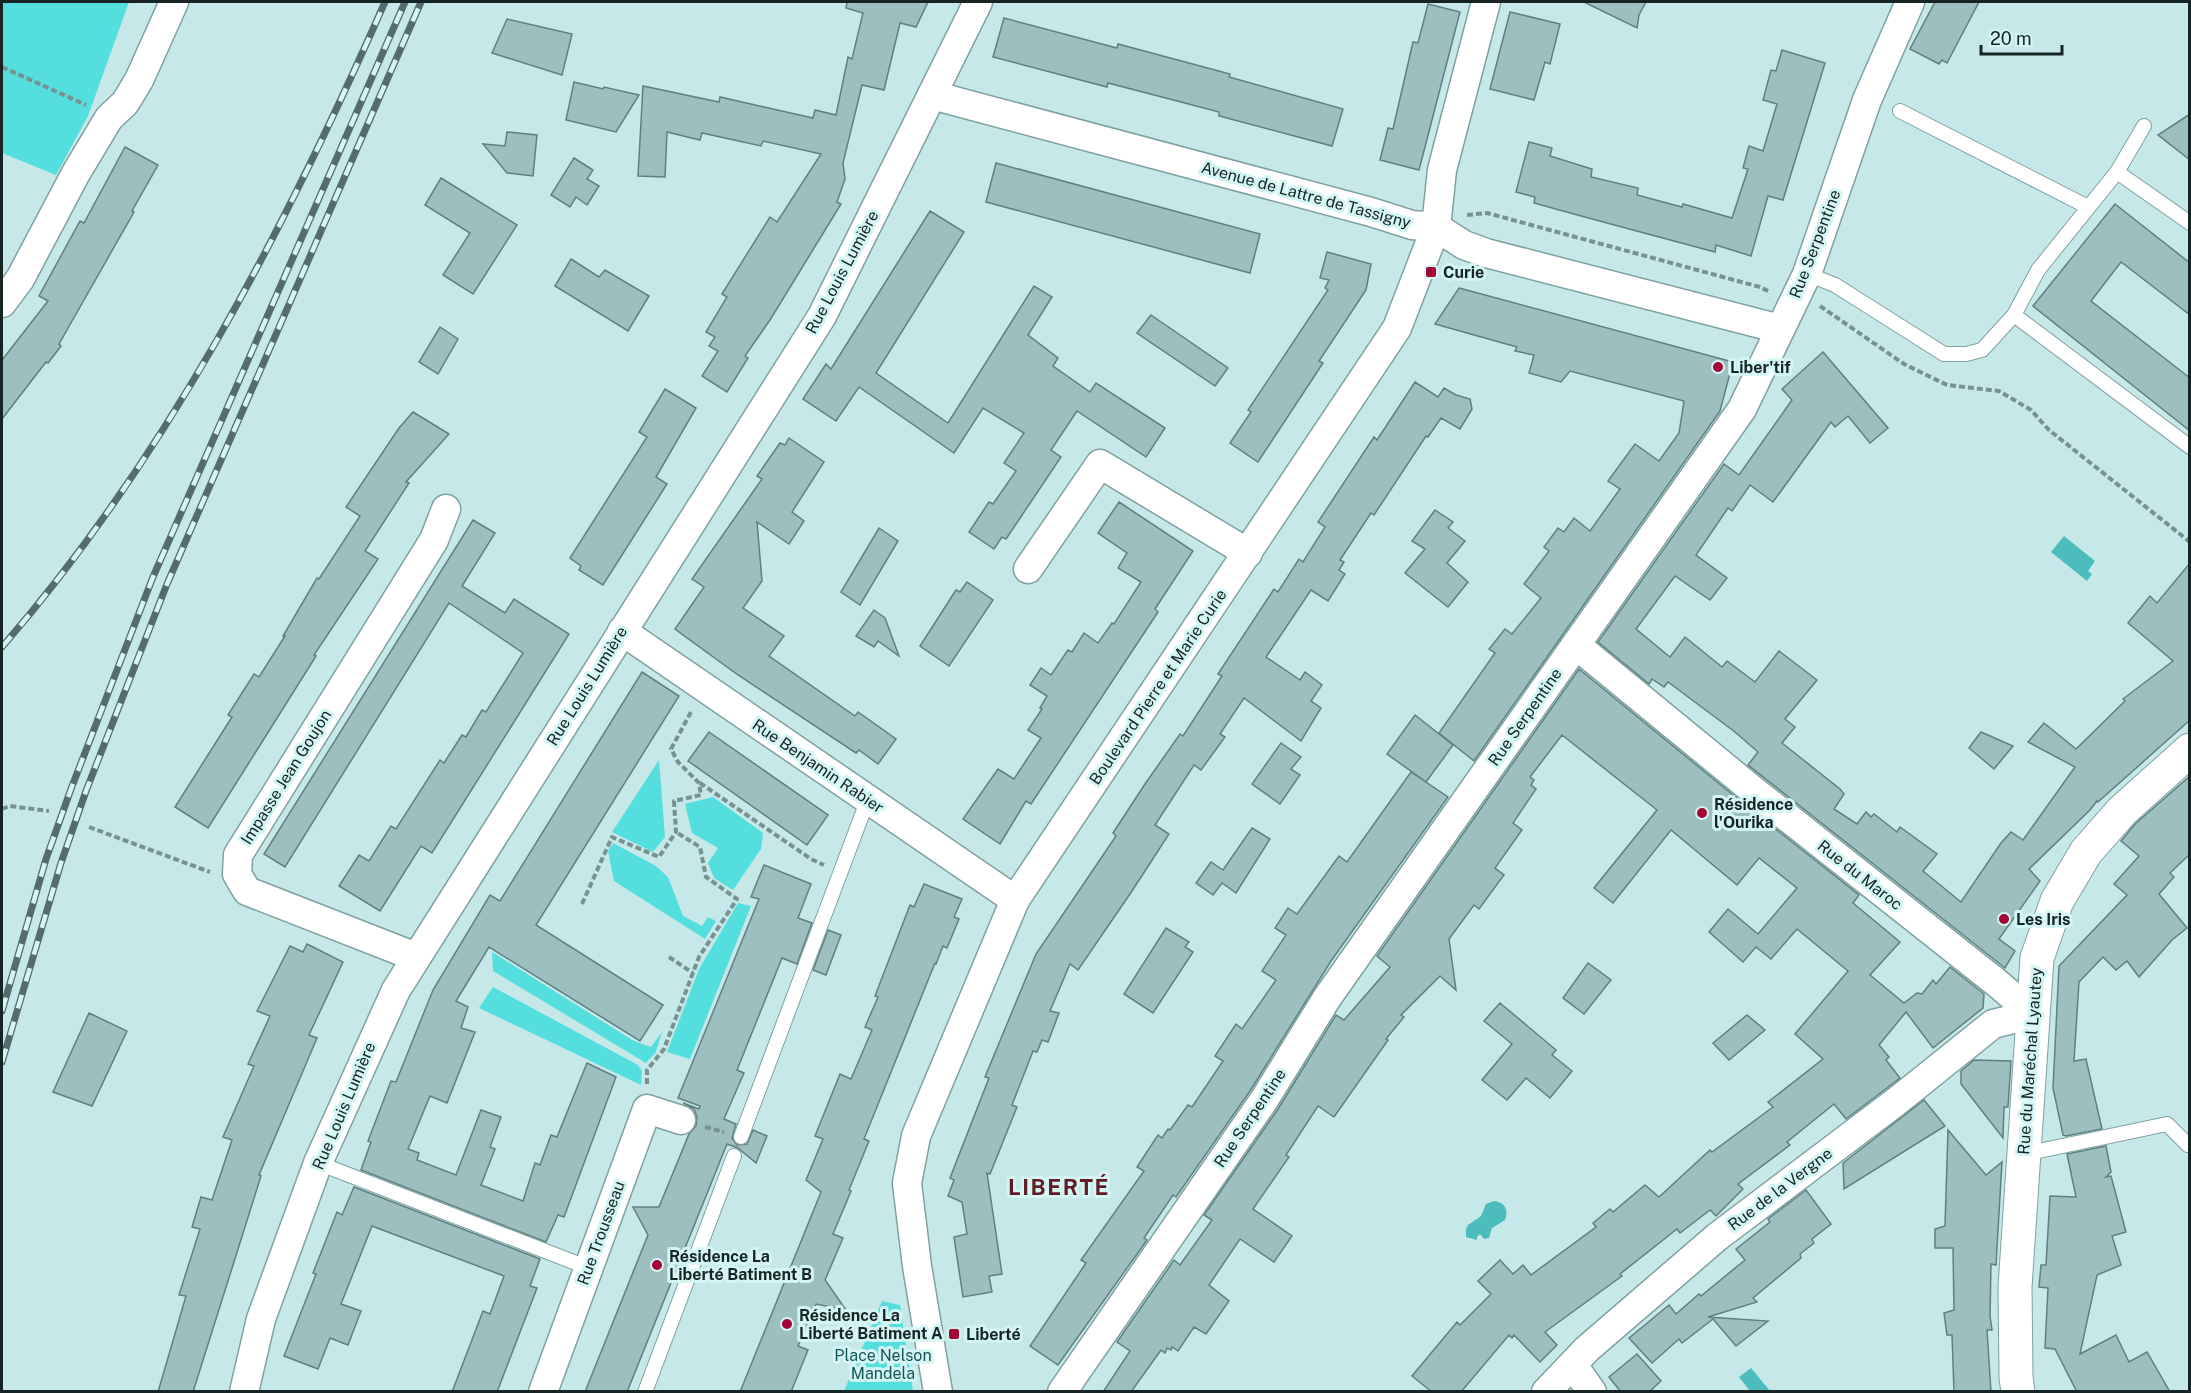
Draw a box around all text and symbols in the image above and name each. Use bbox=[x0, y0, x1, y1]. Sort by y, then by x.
scale bar bbox=[1981, 18, 2062, 56]
text: 20 m bbox=[1990, 28, 2032, 49]
street label: Avenue de Lattre de Tassigny bbox=[1199, 158, 1413, 232]
street label: Rue Serpentine bbox=[1786, 187, 1844, 301]
street label: Rue Louis Lumière bbox=[802, 207, 882, 337]
place label: Curie bbox=[1443, 263, 1484, 282]
marker: Curie bbox=[1424, 265, 1438, 279]
place label: Liber'tif bbox=[1730, 358, 1791, 377]
marker: Liber'tif bbox=[1711, 360, 1725, 374]
street label: Boulevard Pierre et Marie Curie bbox=[1085, 586, 1231, 788]
street label: Rue Louis Lumière bbox=[543, 623, 631, 749]
street label: Rue Serpentine bbox=[1484, 664, 1566, 770]
street label: Impasse Jean Goujon bbox=[237, 706, 335, 848]
street label: Rue Benjamin Rabier bbox=[749, 715, 887, 817]
place label: Résidence l'Ourika bbox=[1714, 795, 1793, 832]
marker: Résidence l'Ourika bbox=[1695, 806, 1709, 820]
street label: Rue du Maroc bbox=[1814, 836, 1906, 914]
place label: Les Iris bbox=[2016, 910, 2070, 929]
marker: Les Iris bbox=[1997, 912, 2011, 926]
street label: Rue du Maréchal Lyautey bbox=[2014, 966, 2046, 1155]
street label: Rue Louis Lumière bbox=[309, 1039, 379, 1173]
street label: Rue Serpentine bbox=[1210, 1065, 1290, 1171]
street label: Rue de la Vergne bbox=[1724, 1144, 1836, 1234]
district label: LIBERTÉ bbox=[1008, 1174, 1110, 1200]
street label: Rue Trousseau bbox=[573, 1178, 629, 1288]
place label: Résidence La Liberté Batiment B bbox=[669, 1247, 812, 1284]
marker: Résidence La Liberté Batiment B bbox=[650, 1258, 664, 1272]
place label: Résidence La Liberté Batiment A bbox=[799, 1306, 943, 1343]
marker: Résidence La Liberté Batiment A bbox=[780, 1317, 794, 1331]
place label: Liberté bbox=[966, 1325, 1021, 1344]
marker: Liberté bbox=[947, 1327, 961, 1341]
park label: Place Nelson Mandela bbox=[834, 1346, 932, 1383]

